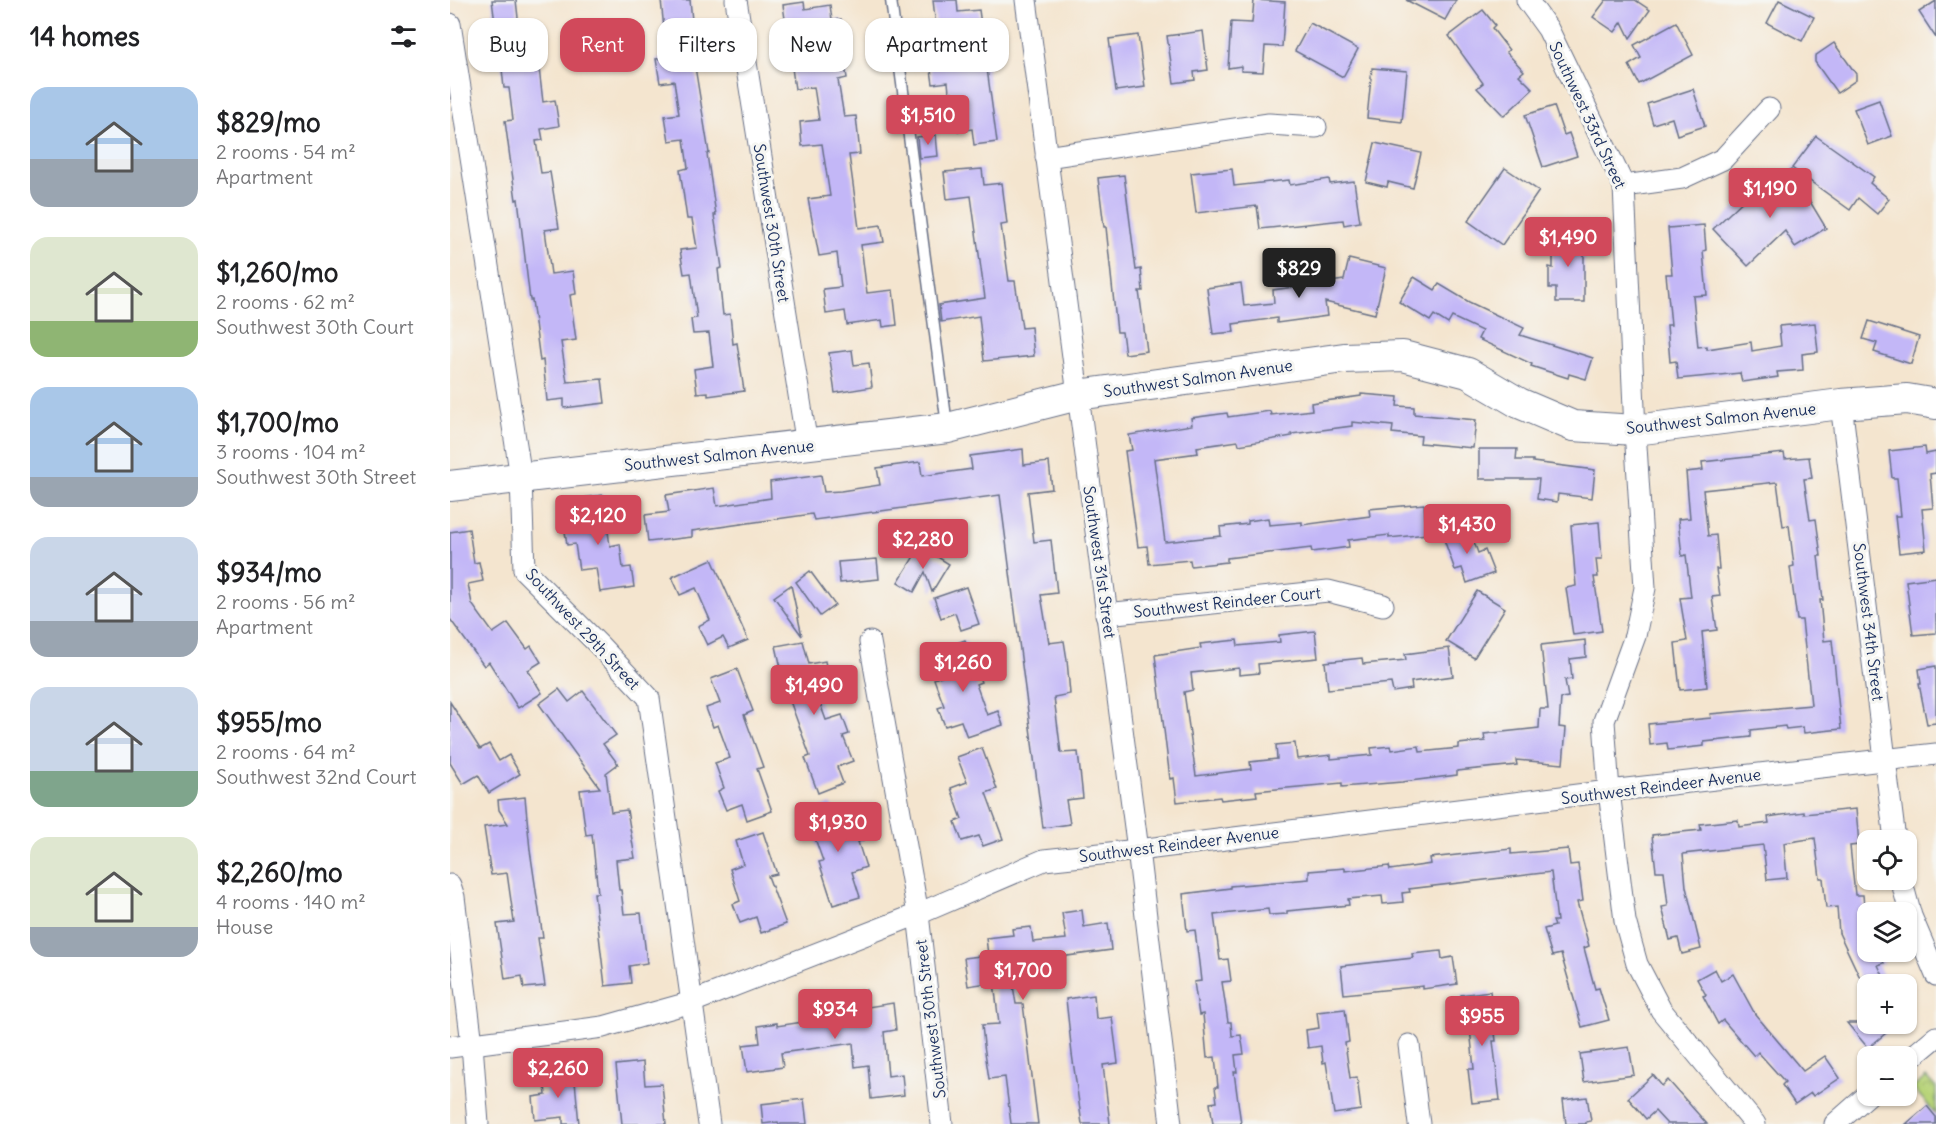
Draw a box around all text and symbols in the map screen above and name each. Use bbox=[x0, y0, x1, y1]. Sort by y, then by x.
chip: Buy bbox=[468, 18, 548, 72]
chip: Rent bbox=[560, 18, 645, 72]
chip: Filters bbox=[657, 18, 757, 72]
chip: New bbox=[769, 18, 853, 72]
chip: Apartment bbox=[865, 18, 1009, 72]
text: 14 homes bbox=[30, 20, 140, 53]
icon: filters bbox=[387, 20, 420, 53]
street label: Southwest 33rd Street bbox=[1545, 38, 1631, 192]
pin: $1,510 bbox=[879, 95, 977, 146]
text: $1,510 bbox=[900, 102, 956, 127]
text: $829/mo bbox=[216, 106, 321, 139]
icon: home bbox=[78, 111, 150, 183]
text: 2 rooms · 54 m² bbox=[216, 139, 356, 164]
street label: Southwest 30th Street bbox=[750, 142, 794, 304]
text: Apartment bbox=[216, 164, 313, 189]
pin: $1,190 bbox=[1721, 168, 1819, 219]
text: $1,190 bbox=[1743, 175, 1797, 200]
pin: $1,490 bbox=[1519, 217, 1617, 268]
text: $1,490 bbox=[1539, 224, 1597, 249]
pin: $829 bbox=[1263, 248, 1335, 299]
text: $829 bbox=[1276, 255, 1322, 280]
text: $1,260/mo bbox=[216, 256, 338, 289]
icon: home bbox=[78, 261, 150, 333]
text: 2 rooms · 62 m² bbox=[216, 289, 355, 314]
text: Southwest 30th Court bbox=[216, 314, 414, 339]
street label: Southwest Salmon Avenue bbox=[1102, 355, 1294, 401]
street label: Southwest Salmon Avenue bbox=[1625, 398, 1817, 438]
text: $1,700/mo bbox=[216, 406, 339, 439]
icon: home bbox=[78, 411, 150, 483]
street label: Southwest Salmon Avenue bbox=[623, 435, 815, 475]
text: 3 rooms · 104 m² bbox=[216, 439, 366, 464]
text: Southwest 30th Street bbox=[216, 464, 416, 489]
street label: Southwest 31st Street bbox=[1079, 484, 1121, 640]
pin: $2,120 bbox=[549, 495, 647, 546]
text: $2,120 bbox=[569, 502, 627, 527]
pin: $1,430 bbox=[1418, 504, 1516, 555]
text: $1,430 bbox=[1438, 511, 1496, 536]
pin: $2,280 bbox=[874, 519, 972, 570]
text: $2,280 bbox=[892, 526, 954, 551]
street label: Southwest 34th Street bbox=[1849, 542, 1889, 703]
text: $934/mo bbox=[216, 556, 322, 589]
icon: home bbox=[78, 561, 150, 633]
street label: Southwest 29th Street bbox=[522, 564, 645, 694]
street label: Southwest Reindeer Court bbox=[1132, 582, 1322, 622]
text: 2 rooms · 56 m² bbox=[216, 589, 356, 614]
text: Apartment bbox=[216, 614, 313, 639]
pin: $1,260 bbox=[914, 642, 1012, 693]
text: $1,260 bbox=[934, 649, 992, 674]
pin: $1,490 bbox=[765, 665, 863, 716]
text: $1,490 bbox=[785, 672, 843, 697]
text: $955/mo bbox=[216, 706, 322, 739]
icon: home bbox=[78, 711, 150, 783]
text: 2 rooms · 64 m² bbox=[216, 739, 356, 764]
text: Southwest 32nd Court bbox=[216, 764, 416, 789]
street label: Southwest Reindeer Avenue bbox=[1560, 764, 1762, 808]
pin: $1,930 bbox=[789, 802, 887, 853]
text: $1,930 bbox=[809, 809, 867, 834]
street label: Southwest Reindeer Avenue bbox=[1078, 822, 1280, 866]
map controls bbox=[1857, 830, 1917, 1106]
button: locate bbox=[1857, 830, 1917, 890]
text: $2,260/mo bbox=[216, 856, 343, 889]
icon: home bbox=[78, 861, 150, 933]
text: 4 rooms · 140 m² bbox=[216, 889, 366, 914]
button: layers bbox=[1857, 902, 1917, 962]
text: House bbox=[216, 914, 273, 939]
street label: Southwest 30th Street bbox=[910, 938, 950, 1100]
pin: $1,700 bbox=[974, 950, 1072, 1001]
text: $1,700 bbox=[994, 957, 1053, 982]
button: + bbox=[1857, 974, 1917, 1034]
pin: $934 bbox=[799, 989, 871, 1040]
text: $934 bbox=[812, 996, 858, 1021]
pin: $955 bbox=[1446, 996, 1518, 1047]
text: $955 bbox=[1459, 1003, 1505, 1028]
button: − bbox=[1857, 1046, 1917, 1106]
pin: $2,260 bbox=[509, 1048, 607, 1099]
text: $2,260 bbox=[527, 1055, 589, 1080]

